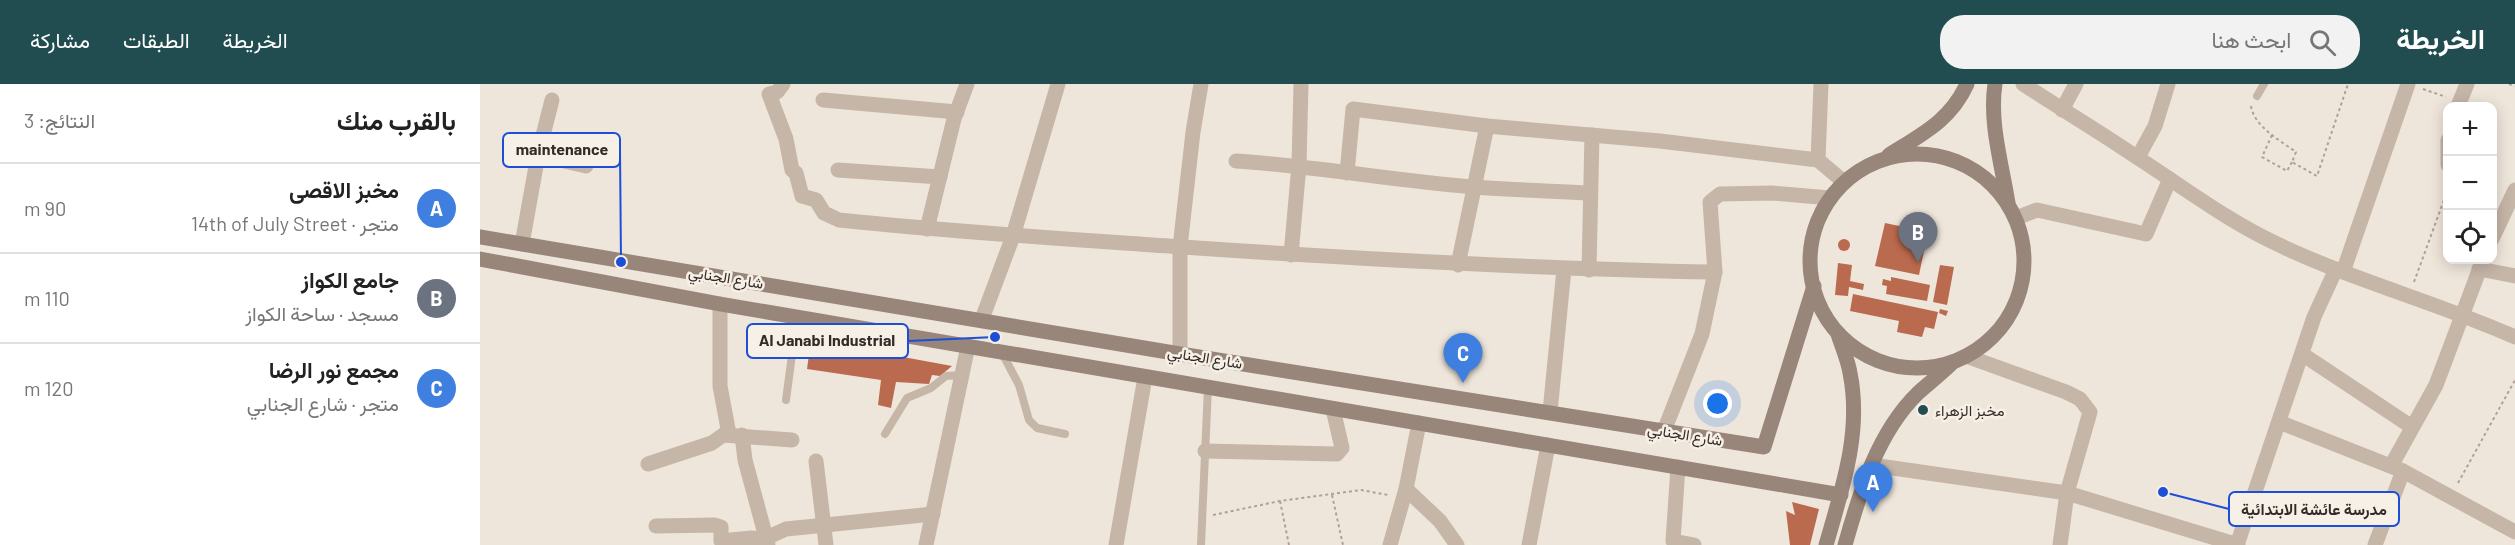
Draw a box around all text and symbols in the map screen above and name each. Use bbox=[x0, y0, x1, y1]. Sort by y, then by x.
search box bbox=[1940, 15, 2360, 69]
text: الخريطة bbox=[2396, 21, 2485, 55]
text: ابحث هنا bbox=[2211, 26, 2291, 52]
icon: search bbox=[2306, 26, 2339, 59]
text: مشاركة bbox=[30, 27, 90, 52]
text: الطبقات bbox=[123, 27, 190, 52]
text: الخريطة bbox=[223, 27, 288, 52]
map controls bbox=[2443, 102, 2497, 264]
button: + bbox=[2443, 102, 2497, 156]
text: بالقرب منك bbox=[337, 104, 456, 135]
text: النتائج: 3 bbox=[24, 108, 95, 132]
callout: maintenance bbox=[503, 133, 620, 167]
text: maintenance bbox=[516, 139, 609, 158]
button: − bbox=[2443, 156, 2497, 210]
text: مخبز الاقصى bbox=[289, 176, 399, 202]
text: 90 m bbox=[24, 196, 66, 220]
text: A bbox=[430, 196, 443, 220]
button: locate bbox=[2443, 210, 2497, 264]
text: متجر · 14th of July Street bbox=[191, 211, 399, 235]
pin: B bbox=[1898, 212, 1938, 262]
street label: شارع الجنابي bbox=[686, 262, 765, 297]
text: جامع الكواز bbox=[301, 266, 399, 292]
text: 110 m bbox=[24, 286, 70, 310]
text: B bbox=[430, 286, 443, 310]
text: مسجد · ساحة الكواز bbox=[245, 301, 399, 325]
callout: Al Janabi Industrial bbox=[747, 324, 908, 358]
text: Al Janabi Industrial bbox=[759, 330, 895, 349]
pin: C bbox=[1444, 334, 1482, 383]
street label: شارع الجنابي bbox=[1165, 342, 1244, 377]
text: مجمع نور الرضا bbox=[269, 356, 399, 382]
text: 120 m bbox=[24, 376, 74, 400]
text: C bbox=[430, 376, 443, 400]
your location bbox=[1703, 389, 1732, 418]
text: متجر · شارع الجنابي bbox=[247, 391, 399, 415]
place label: مخبز الزهراء bbox=[1935, 401, 2004, 420]
marker: مخبز الزهراء bbox=[1916, 403, 1930, 417]
street label: شارع الجنابي bbox=[1645, 419, 1724, 454]
pin: A bbox=[1854, 462, 1892, 512]
callout: مدرسة عائشة الابتدائية bbox=[2229, 492, 2399, 526]
text: مدرسة عائشة الابتدائية bbox=[2241, 499, 2387, 520]

